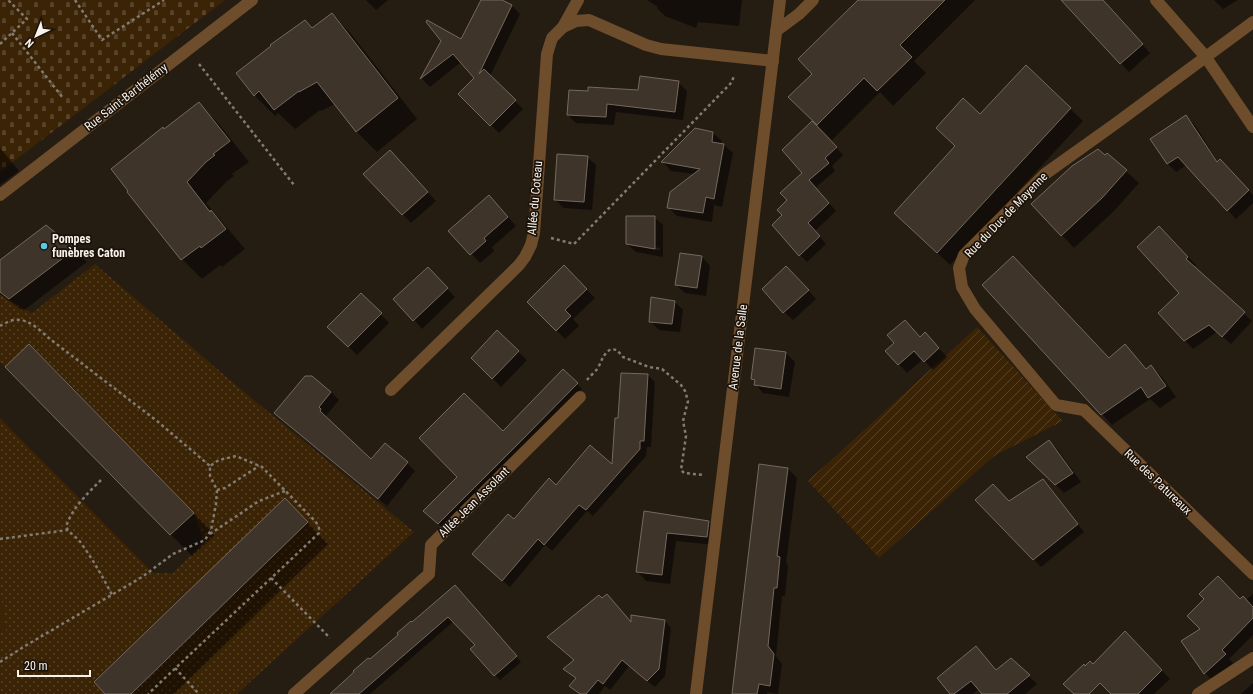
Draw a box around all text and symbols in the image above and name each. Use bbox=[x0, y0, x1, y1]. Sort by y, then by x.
north arrow bbox=[16, 16, 56, 56]
text: N bbox=[22, 36, 36, 50]
street label: Rue Saint-Barthélémy bbox=[82, 60, 170, 134]
street label: Allée du Coteau bbox=[525, 160, 545, 236]
street label: Rue du Duc de Mayenne bbox=[962, 169, 1050, 260]
place label: Pompes funèbres Caton bbox=[52, 232, 125, 260]
marker: Pompes funèbres Caton bbox=[39, 241, 49, 251]
street label: Avenue de la Salle bbox=[726, 303, 750, 391]
street label: Rue des Patureaux bbox=[1121, 446, 1195, 518]
street label: Allée Jean Assolant bbox=[436, 464, 512, 540]
scale bar bbox=[18, 652, 90, 678]
text: 20 m bbox=[24, 659, 48, 673]

